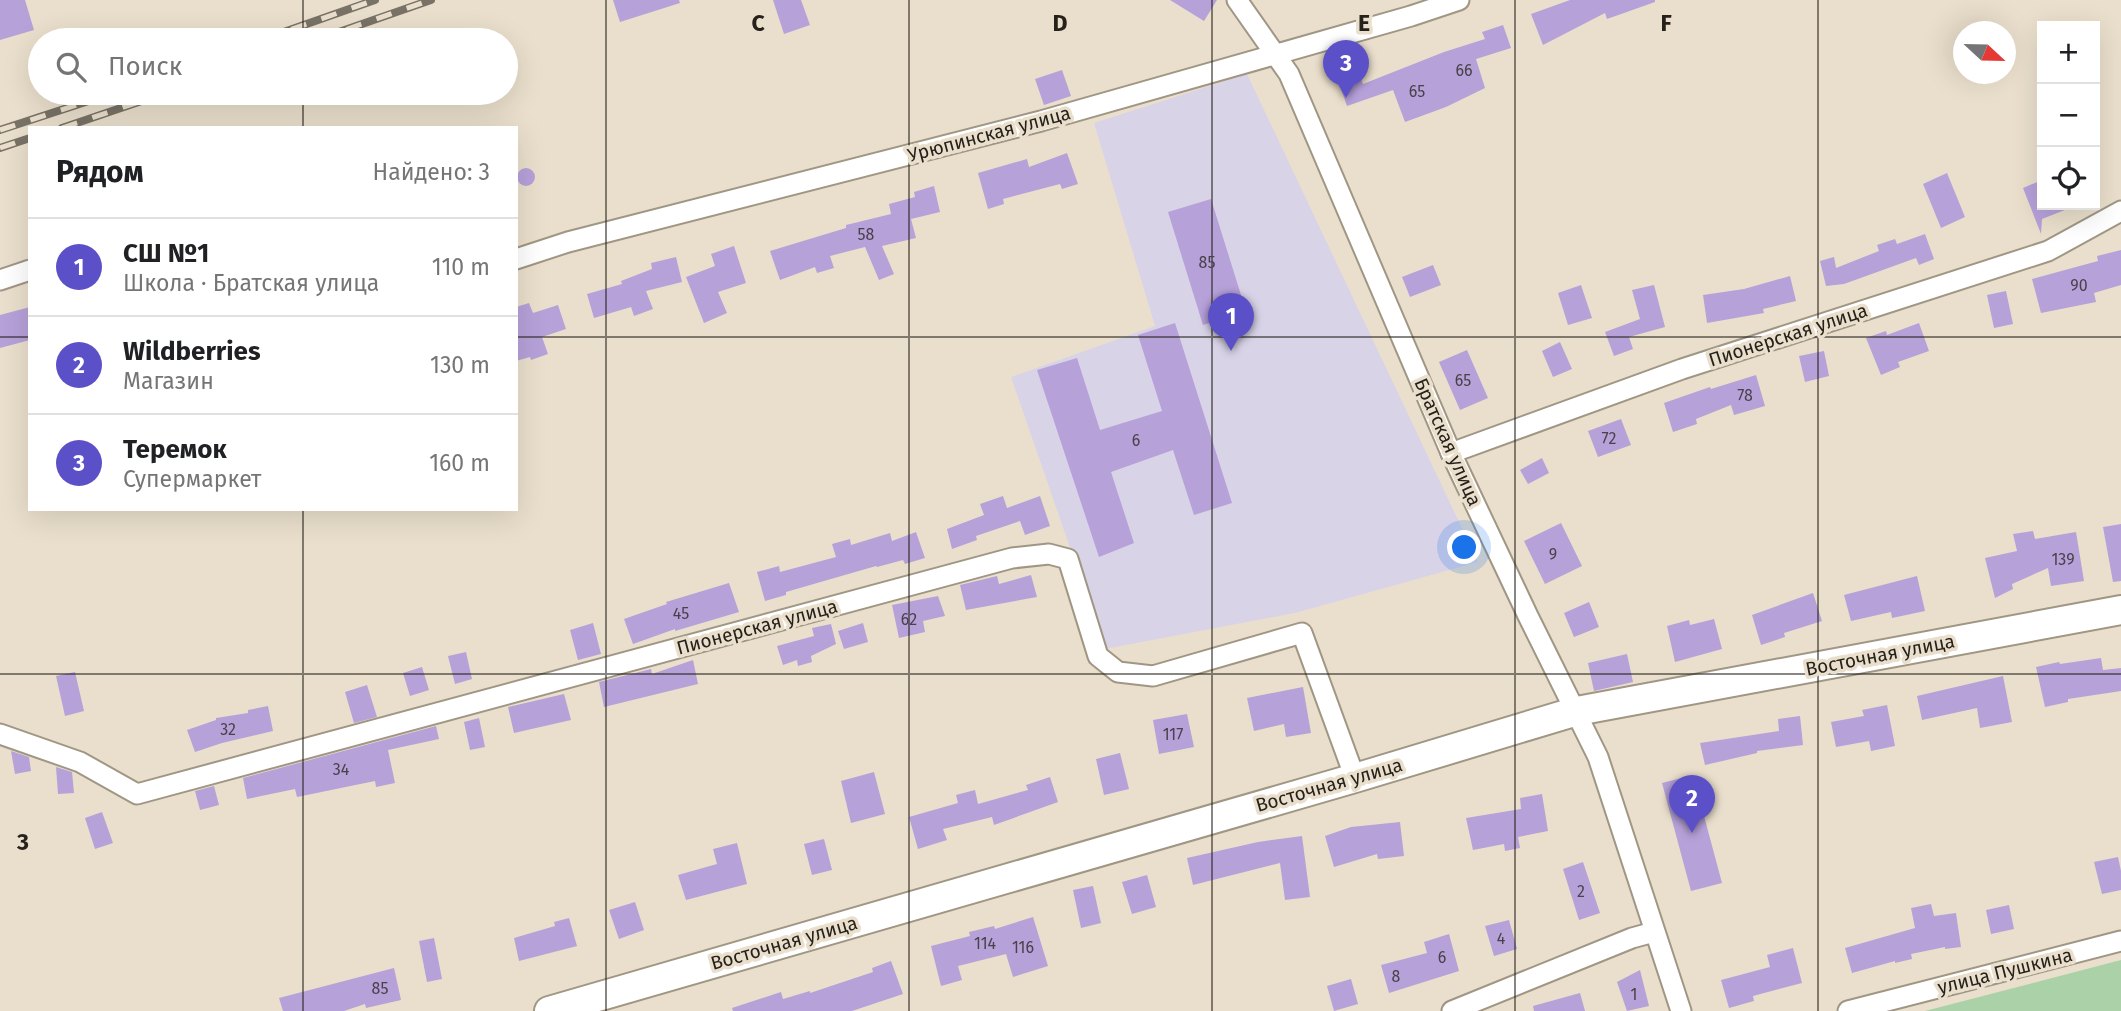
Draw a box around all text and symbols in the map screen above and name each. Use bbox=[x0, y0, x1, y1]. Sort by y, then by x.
text: C bbox=[751, 9, 765, 37]
text: D bbox=[1053, 9, 1068, 37]
text: E bbox=[1358, 9, 1370, 37]
text: F bbox=[1660, 9, 1672, 37]
north arrow bbox=[1953, 21, 2016, 84]
map controls bbox=[2037, 21, 2100, 210]
button: + bbox=[2037, 21, 2100, 84]
search box bbox=[28, 28, 518, 105]
pin: 3 bbox=[1323, 40, 1369, 98]
icon: search bbox=[52, 48, 90, 86]
text: Поиск bbox=[108, 51, 182, 82]
house number: 66 bbox=[1455, 61, 1473, 80]
house number: 65 bbox=[1409, 82, 1425, 101]
button: − bbox=[2037, 84, 2100, 147]
street label: Урюпинская улица bbox=[905, 101, 1073, 167]
button: locate bbox=[2037, 147, 2100, 210]
text: Рядом bbox=[56, 154, 144, 190]
text: Найдено: 3 bbox=[373, 158, 490, 186]
house number: 58 bbox=[858, 225, 875, 244]
text: СШ №1 bbox=[123, 238, 209, 269]
text: 1 bbox=[74, 253, 84, 281]
text: 110 m bbox=[432, 253, 490, 281]
house number: 85 bbox=[1199, 253, 1215, 272]
text: Школа · Братская улица bbox=[123, 269, 379, 297]
house number: 90 bbox=[2070, 276, 2088, 295]
pin: 1 bbox=[1208, 293, 1254, 351]
street label: Пионерская улица bbox=[1706, 298, 1870, 372]
text: Wildberries bbox=[123, 336, 261, 367]
text: 2 bbox=[73, 351, 85, 379]
text: 130 m bbox=[430, 351, 490, 379]
text: Магазин bbox=[123, 367, 214, 395]
house number: 65 bbox=[1455, 371, 1471, 390]
street label: Братская улица bbox=[1410, 374, 1486, 510]
house number: 78 bbox=[1737, 386, 1753, 405]
house number: 72 bbox=[1602, 429, 1616, 448]
house number: 6 bbox=[1132, 431, 1140, 450]
text: Теремок bbox=[123, 434, 227, 465]
text: 3 bbox=[73, 449, 85, 477]
text: 160 m bbox=[429, 449, 490, 477]
text: Супермаркет bbox=[123, 465, 261, 493]
your location bbox=[1447, 530, 1481, 564]
house number: 9 bbox=[1549, 545, 1557, 564]
house number: 139 bbox=[2051, 550, 2075, 569]
street label: Пионерская улица bbox=[674, 594, 840, 660]
house number: 45 bbox=[673, 604, 689, 623]
house number: 62 bbox=[901, 610, 917, 629]
street label: Восточная улица bbox=[1803, 629, 1957, 681]
house number: 32 bbox=[220, 720, 236, 739]
house number: 117 bbox=[1163, 725, 1183, 744]
street label: Восточная улица bbox=[1253, 753, 1405, 817]
house number: 34 bbox=[333, 760, 350, 779]
pin: 2 bbox=[1669, 775, 1715, 833]
text: 3 bbox=[16, 828, 29, 856]
house number: 2 bbox=[1577, 882, 1585, 901]
street label: Восточная улица bbox=[708, 911, 860, 975]
house number: 4 bbox=[1497, 929, 1506, 948]
house number: 114 bbox=[974, 934, 997, 953]
house number: 116 bbox=[1012, 938, 1034, 957]
street label: улица Пушкина bbox=[1935, 943, 2075, 999]
house number: 6 bbox=[1438, 948, 1446, 967]
house number: 8 bbox=[1392, 967, 1401, 986]
house number: 85 bbox=[372, 979, 388, 998]
house number: 1 bbox=[1631, 985, 1637, 1004]

